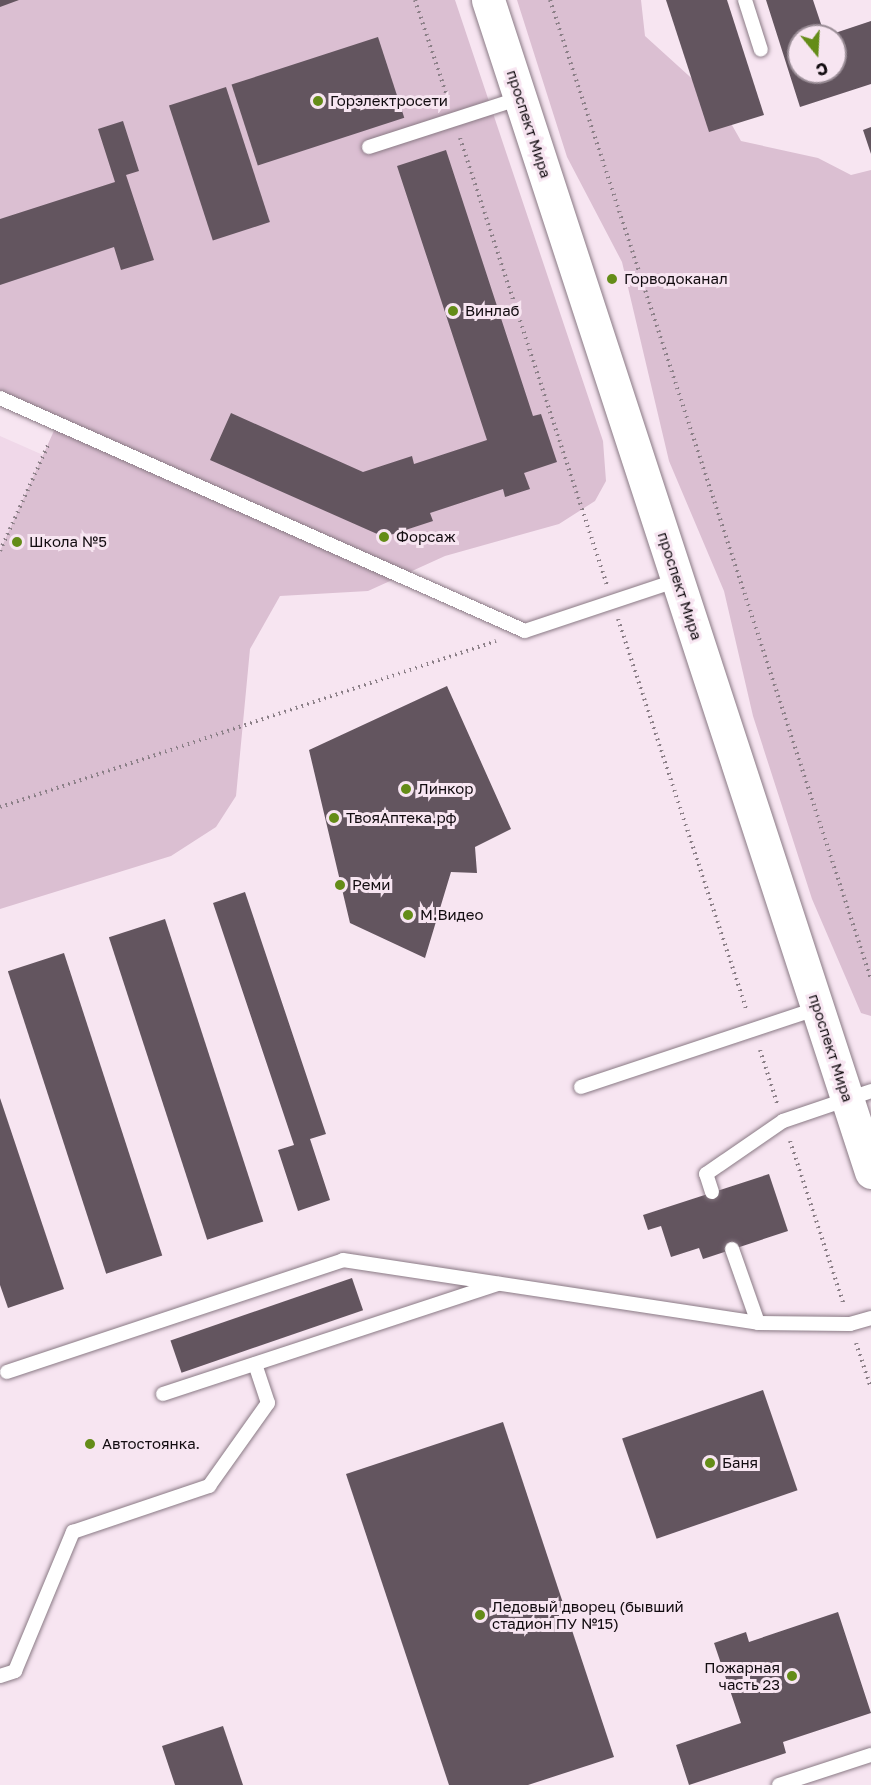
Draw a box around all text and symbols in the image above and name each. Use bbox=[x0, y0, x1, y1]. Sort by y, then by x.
north arrow bbox=[787, 24, 847, 84]
text: С bbox=[813, 58, 830, 80]
street label: проспект Мира bbox=[503, 68, 555, 180]
place label: Горэлектросети bbox=[330, 92, 448, 110]
marker: Горэлектросети bbox=[311, 94, 325, 108]
place label: Горводоканал bbox=[624, 270, 728, 288]
marker: Горводоканал bbox=[605, 272, 619, 286]
place label: Винлаб bbox=[465, 302, 520, 320]
marker: Винлаб bbox=[446, 304, 460, 318]
place label: Форсаж bbox=[396, 528, 456, 546]
marker: Форсаж bbox=[377, 530, 391, 544]
street label: проспект Мира bbox=[654, 530, 706, 642]
place label: Школа №5 bbox=[29, 533, 107, 551]
marker: Школа №5 bbox=[10, 535, 24, 549]
place label: Линкор bbox=[418, 780, 474, 798]
marker: Линкор bbox=[399, 782, 413, 796]
place label: ТвояАптека.рф bbox=[346, 809, 457, 827]
marker: ТвояАптека.рф bbox=[327, 811, 341, 825]
place label: Реми bbox=[352, 876, 390, 894]
marker: Реми bbox=[333, 878, 347, 892]
place label: М.Видео bbox=[420, 906, 483, 924]
marker: М.Видео bbox=[401, 908, 415, 922]
street label: проспект Мира bbox=[805, 992, 857, 1104]
place label: Автостоянка. bbox=[102, 1435, 200, 1453]
marker: Автостоянка. bbox=[83, 1437, 97, 1451]
place label: Баня bbox=[722, 1454, 758, 1472]
marker: Баня bbox=[703, 1456, 717, 1470]
place label: Ледовый дворец (бывший cтадион ПУ №15) bbox=[492, 1597, 684, 1632]
marker: Ледовый дворец (бывший cтадион ПУ №15) bbox=[473, 1608, 487, 1622]
place label: Пожарная часть 23 bbox=[704, 1658, 780, 1693]
marker: Пожарная часть 23 bbox=[785, 1669, 799, 1683]

